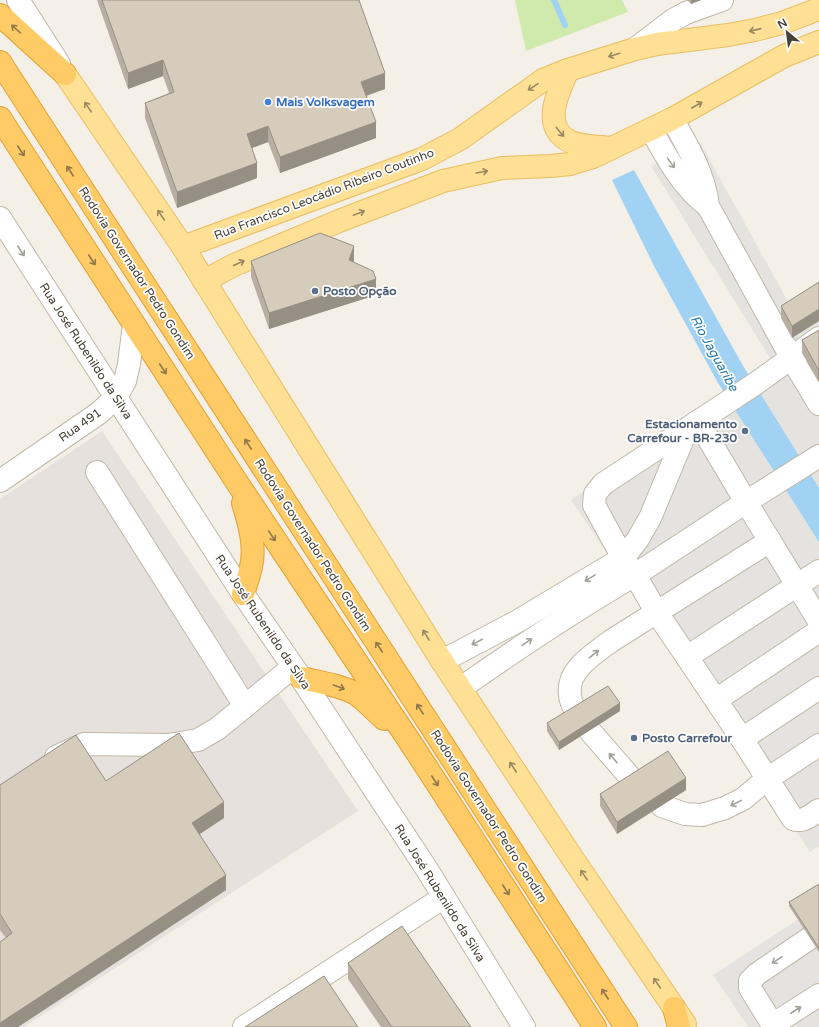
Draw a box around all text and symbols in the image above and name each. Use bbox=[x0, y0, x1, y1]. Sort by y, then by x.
north arrow bbox=[767, 12, 807, 52]
text: N bbox=[775, 16, 789, 32]
one-way arrow bbox=[11, 25, 21, 34]
one-way arrow bbox=[749, 27, 762, 34]
one-way arrow bbox=[608, 52, 620, 60]
one-way arrow bbox=[528, 83, 539, 91]
place label: Mais Volksvagem bbox=[276, 95, 375, 110]
marker: Mais Volksvagem bbox=[263, 97, 273, 107]
one-way arrow bbox=[691, 100, 703, 108]
one-way arrow bbox=[84, 102, 92, 113]
one-way arrow bbox=[556, 127, 564, 138]
one-way arrow bbox=[17, 145, 25, 156]
street label: Rua Francisco Leocádio Ribeiro Coutinho bbox=[212, 145, 436, 243]
one-way arrow bbox=[667, 157, 675, 168]
one-way arrow bbox=[66, 165, 75, 176]
one-way arrow bbox=[475, 168, 488, 176]
street label: Rodovia Governador Pedro Gondim bbox=[76, 184, 198, 362]
one-way arrow bbox=[352, 209, 364, 217]
one-way arrow bbox=[157, 210, 165, 221]
one-way arrow bbox=[17, 245, 25, 256]
one-way arrow bbox=[88, 254, 96, 265]
one-way arrow bbox=[232, 259, 244, 267]
street label: Rua José Rubenildo da Silva bbox=[37, 280, 135, 422]
place label: Posto Opção bbox=[323, 284, 396, 299]
marker: Posto Opção bbox=[310, 286, 320, 296]
water label: Rio Jaguaribe bbox=[687, 313, 742, 395]
one-way arrow bbox=[159, 363, 167, 374]
street label: Rua 491 bbox=[56, 405, 104, 445]
place label: Estacionamento Carrefour - BR-230 bbox=[627, 417, 737, 445]
marker: Estacionamento Carrefour - BR-230 bbox=[740, 426, 750, 436]
one-way arrow bbox=[244, 439, 252, 450]
street label: Rodovia Governador Pedro Gondim bbox=[252, 456, 374, 634]
one-way arrow bbox=[268, 530, 276, 541]
street label: Rua José Rubenildo da Silva bbox=[213, 552, 313, 692]
one-way arrow bbox=[585, 574, 596, 582]
one-way arrow bbox=[422, 630, 430, 641]
one-way arrow bbox=[521, 638, 532, 646]
one-way arrow bbox=[471, 639, 483, 647]
one-way arrow bbox=[375, 642, 383, 653]
one-way arrow bbox=[589, 650, 600, 659]
one-way arrow bbox=[332, 684, 344, 692]
one-way arrow bbox=[415, 704, 424, 715]
street label: Rodovia Governador Pedro Gondim bbox=[428, 727, 550, 905]
place label: Posto Carrefour bbox=[642, 731, 733, 745]
marker: Posto Carrefour bbox=[629, 733, 639, 743]
one-way arrow bbox=[609, 753, 618, 763]
one-way arrow bbox=[508, 761, 516, 773]
one-way arrow bbox=[431, 775, 439, 786]
one-way arrow bbox=[731, 799, 743, 807]
street label: Rua José Rubenildo da Silva bbox=[392, 822, 488, 964]
one-way arrow bbox=[580, 870, 588, 881]
one-way arrow bbox=[502, 884, 510, 895]
one-way arrow bbox=[772, 956, 783, 964]
one-way arrow bbox=[653, 978, 661, 989]
one-way arrow bbox=[601, 989, 609, 1000]
one-way arrow bbox=[790, 1005, 802, 1013]

